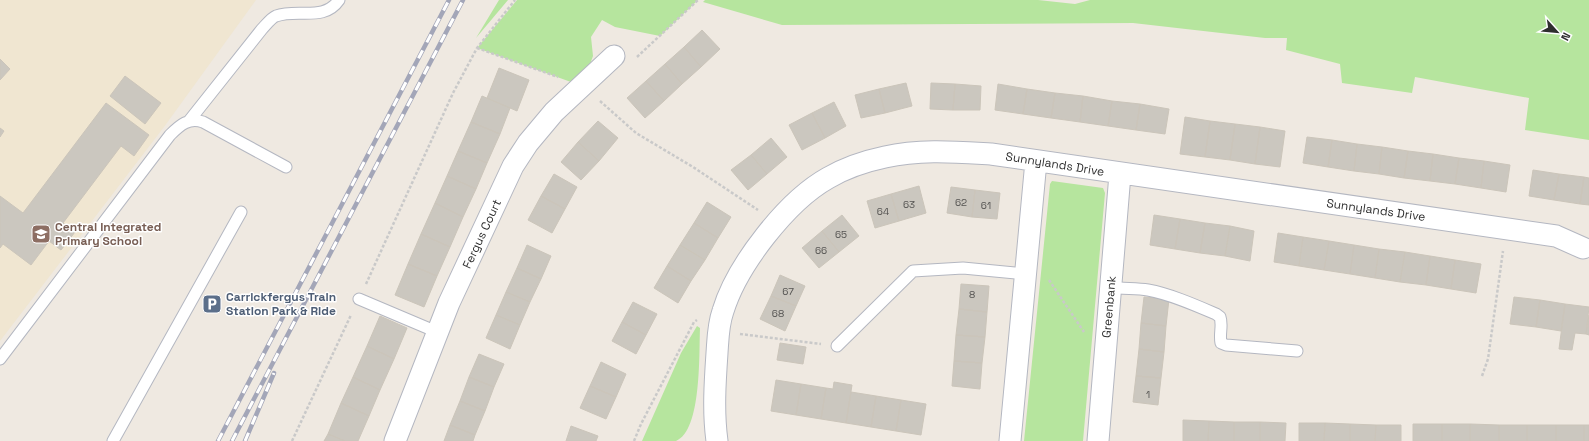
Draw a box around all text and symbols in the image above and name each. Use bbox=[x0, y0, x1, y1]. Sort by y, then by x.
north arrow bbox=[1537, 12, 1577, 52]
text: N bbox=[1558, 30, 1574, 43]
street label: Sunnylands Drive bbox=[1004, 148, 1106, 180]
street label: Sunnylands Drive bbox=[1325, 195, 1427, 225]
house number: 62 bbox=[955, 196, 967, 209]
street label: Fergus Court bbox=[459, 197, 505, 271]
house number: 63 bbox=[903, 198, 915, 211]
house number: 61 bbox=[981, 199, 991, 212]
house number: 64 bbox=[877, 205, 889, 218]
place label: Central Integrated Primary School bbox=[55, 219, 161, 249]
school or university icon: Central Integrated Primary School bbox=[30, 223, 52, 245]
house number: 65 bbox=[835, 228, 847, 241]
house number: 66 bbox=[815, 244, 827, 257]
street label: Greenbank bbox=[1098, 275, 1120, 339]
house number: 67 bbox=[782, 285, 794, 298]
house number: 8 bbox=[969, 288, 975, 301]
place label: Carrickfergus Train Station Park & Ride bbox=[226, 289, 336, 319]
parking icon: Carrickfergus Train Station Park & Ride bbox=[201, 293, 223, 315]
house number: 68 bbox=[772, 307, 784, 320]
house number: 1 bbox=[1146, 388, 1150, 401]

